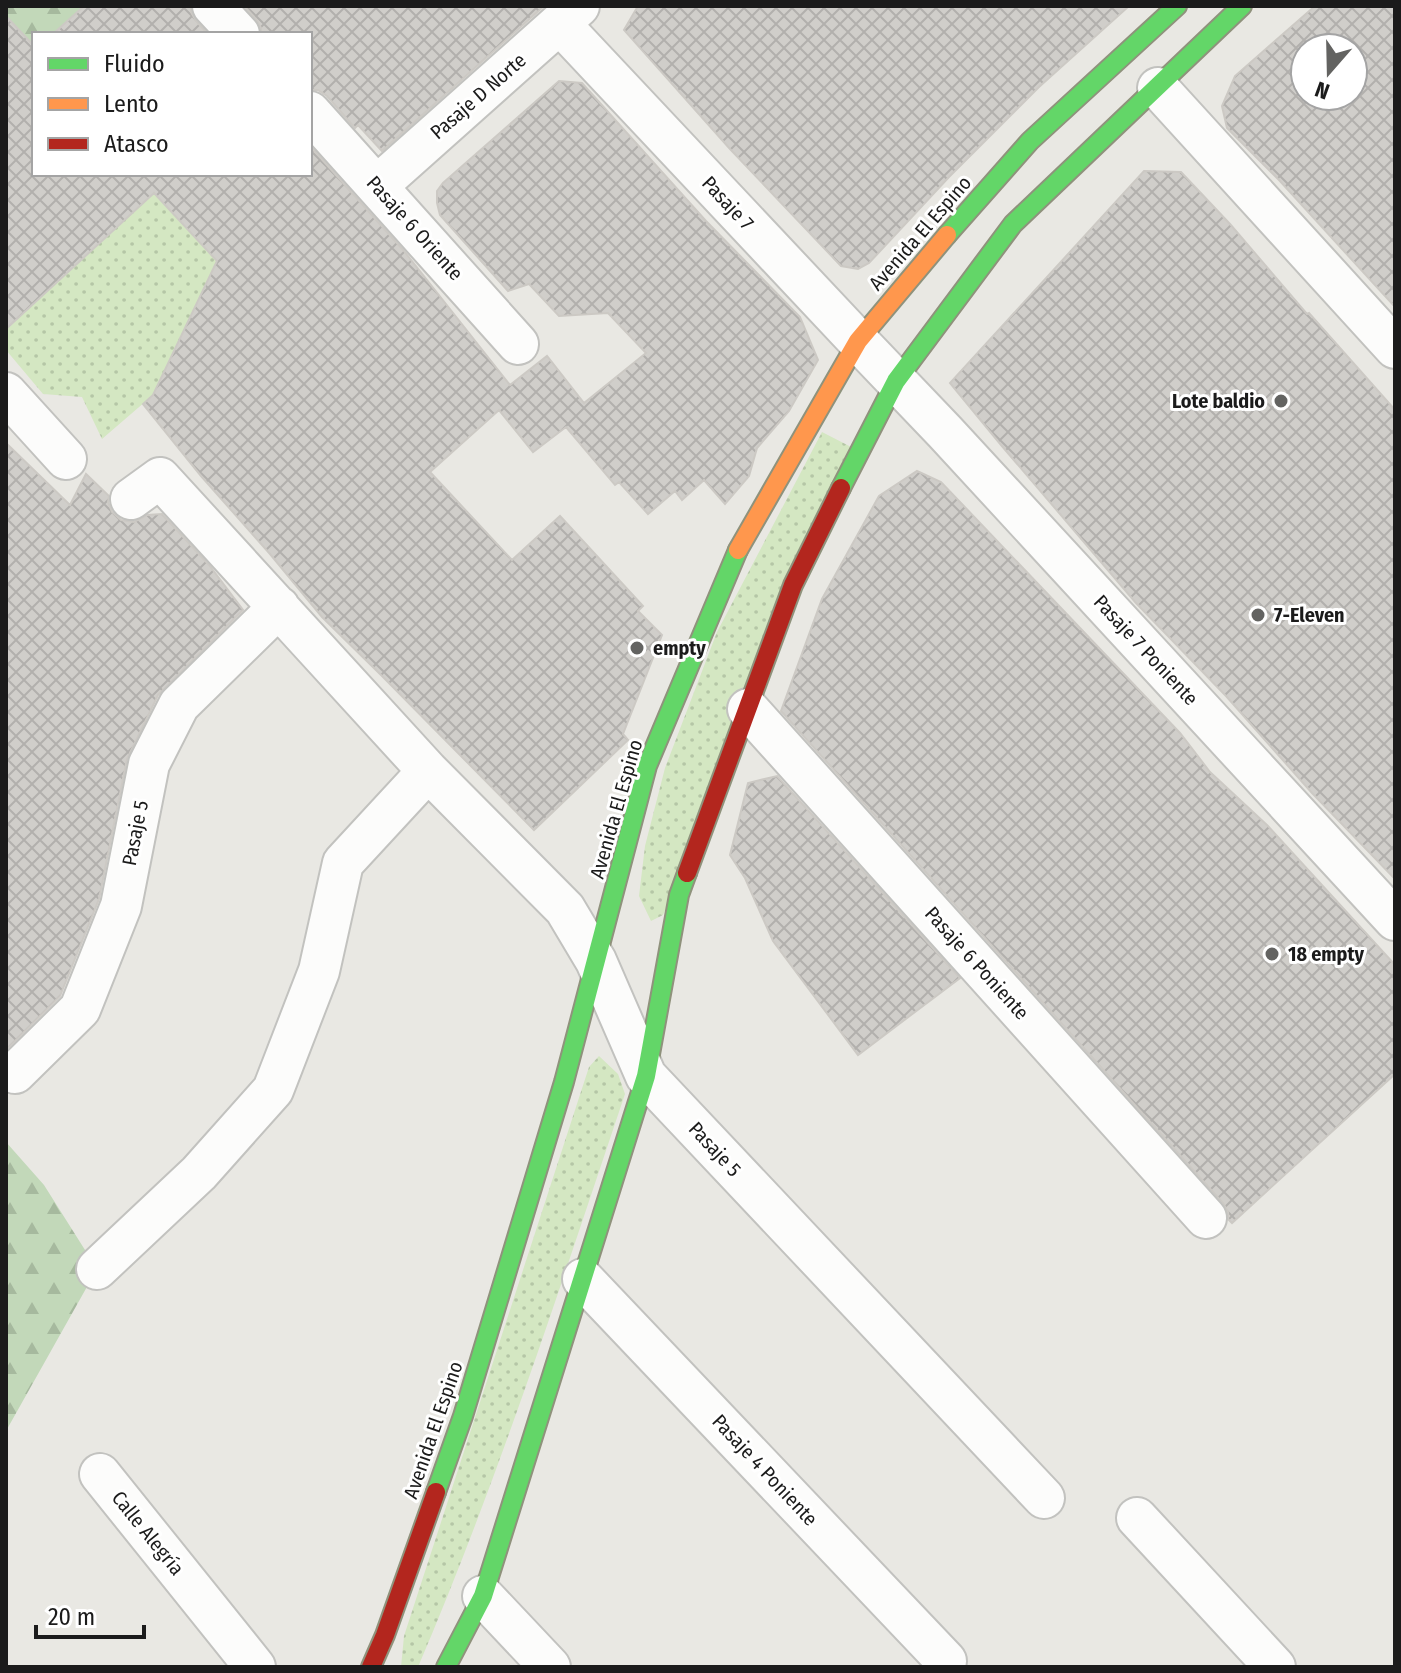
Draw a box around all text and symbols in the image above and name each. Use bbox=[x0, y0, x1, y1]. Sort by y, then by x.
legend bbox=[32, 32, 312, 176]
north arrow bbox=[1289, 32, 1369, 112]
street label: Pasaje D Norte bbox=[425, 48, 531, 144]
text: Fluido bbox=[104, 50, 165, 78]
text: N bbox=[1312, 75, 1333, 105]
text: Lento bbox=[104, 90, 159, 118]
text: Atasco bbox=[104, 130, 169, 158]
street label: Pasaje 6 Oriente bbox=[362, 171, 468, 285]
street label: Pasaje 7 bbox=[697, 171, 759, 235]
street label: Avenida El Espino bbox=[864, 171, 976, 295]
place label: Lote baldio bbox=[1172, 389, 1265, 413]
marker: Lote baldio bbox=[1272, 392, 1290, 410]
street label: Pasaje 7 Poniente bbox=[1089, 590, 1203, 710]
place label: 7-Eleven bbox=[1274, 603, 1345, 627]
marker: 7-Eleven bbox=[1249, 606, 1267, 624]
place label: empty bbox=[653, 636, 706, 660]
marker: empty bbox=[628, 639, 646, 657]
street label: Avenida El Espino bbox=[585, 737, 647, 881]
street label: Pasaje 5 bbox=[117, 798, 153, 868]
street label: Pasaje 6 Poniente bbox=[920, 902, 1034, 1024]
place label: 18 empty bbox=[1288, 942, 1364, 966]
marker: 18 empty bbox=[1263, 945, 1281, 963]
street label: Pasaje 5 bbox=[684, 1117, 746, 1181]
street label: Avenida El Espino bbox=[398, 1358, 468, 1502]
street label: Pasaje 4 Poniente bbox=[707, 1409, 823, 1531]
street label: Calle Alegría bbox=[107, 1486, 189, 1580]
scale bar bbox=[36, 1589, 144, 1639]
text: 20 m bbox=[48, 1603, 95, 1631]

